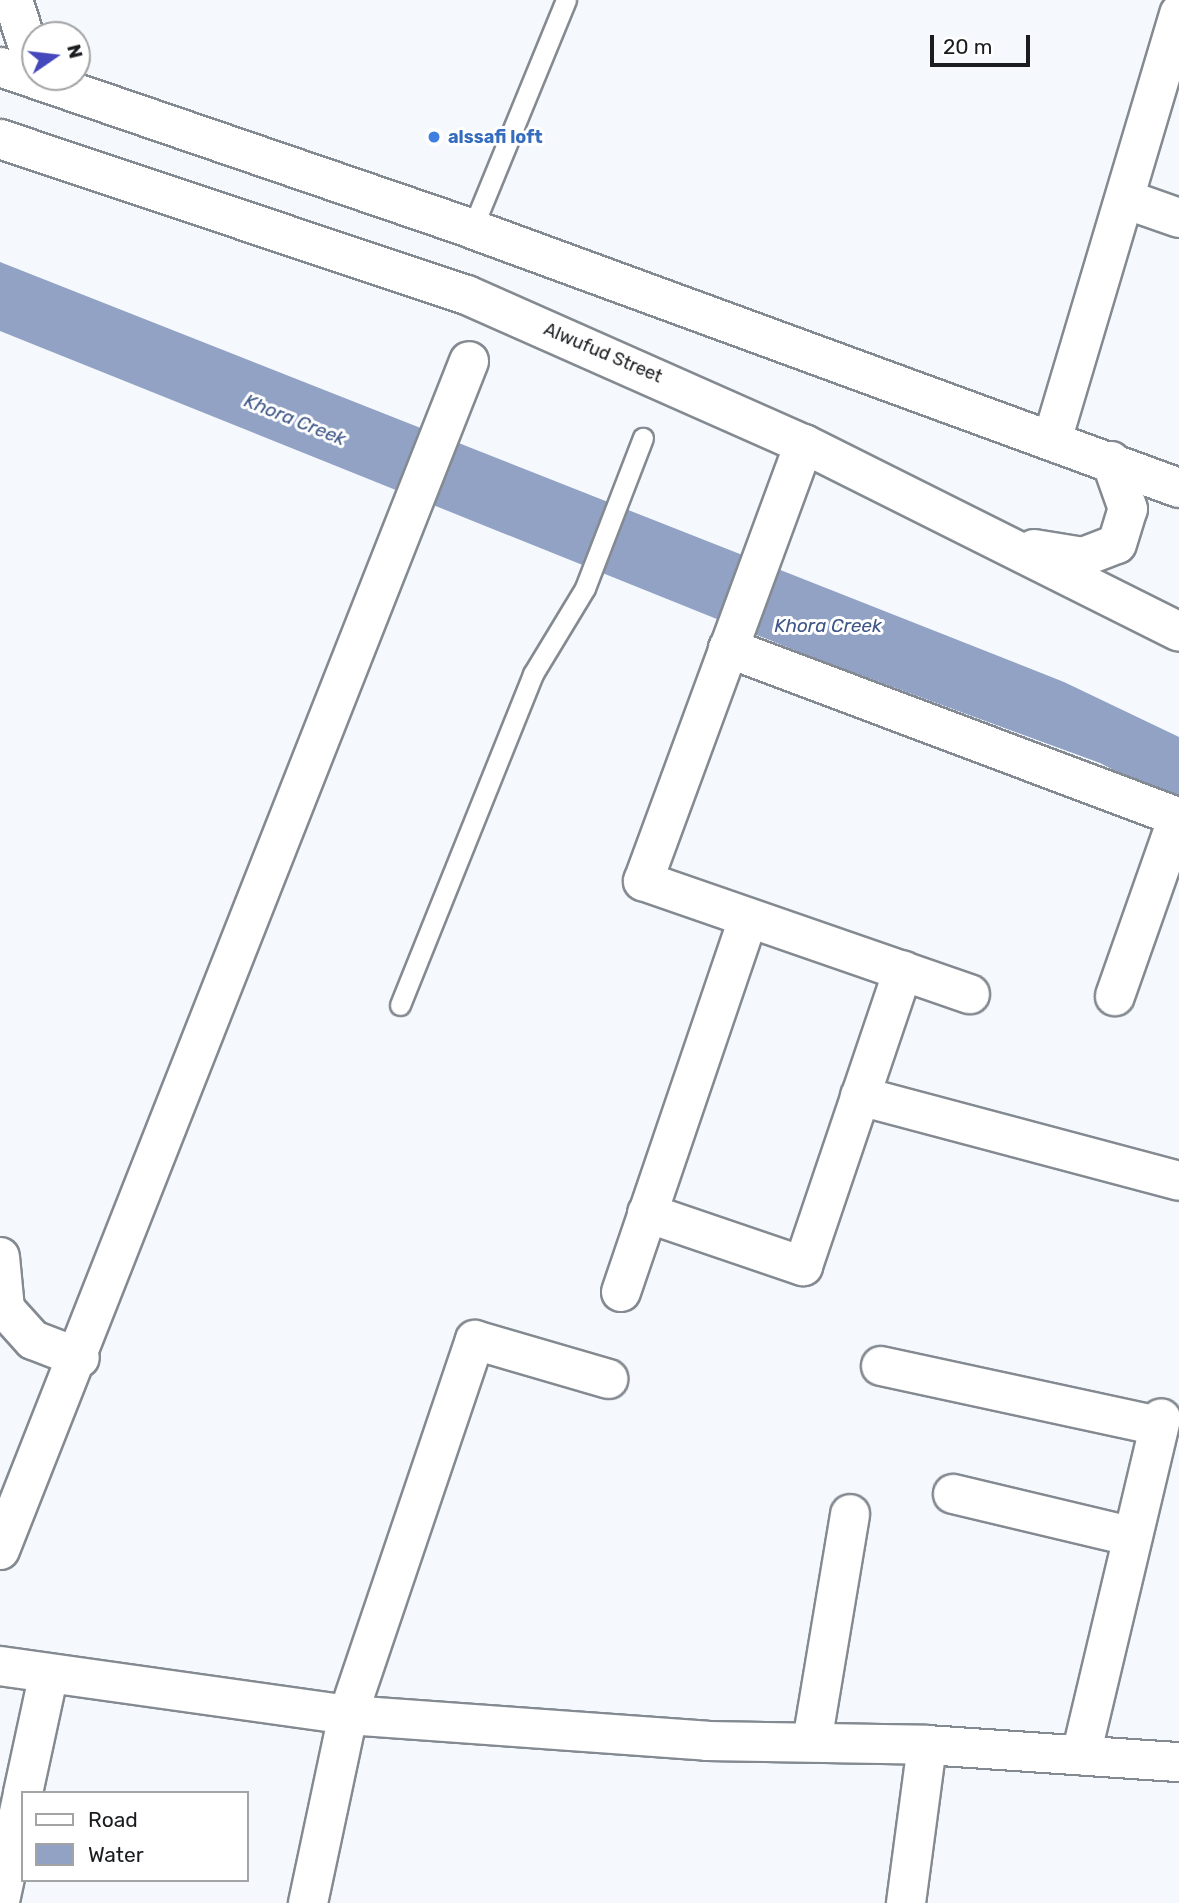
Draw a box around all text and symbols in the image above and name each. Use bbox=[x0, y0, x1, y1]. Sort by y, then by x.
north arrow bbox=[21, 21, 91, 91]
scale bar bbox=[934, 21, 1034, 65]
text: 20 m bbox=[943, 34, 992, 59]
text: N bbox=[62, 42, 88, 61]
place label: alssafi loft bbox=[448, 126, 543, 148]
marker: alssafi loft bbox=[426, 129, 442, 145]
street label: Alwufud Street bbox=[540, 318, 666, 388]
water label: Khora Creek bbox=[241, 389, 349, 451]
water label: Khora Creek bbox=[774, 615, 882, 637]
legend bbox=[21, 1791, 248, 1882]
text: Road bbox=[88, 1807, 138, 1832]
text: Water bbox=[88, 1842, 144, 1867]

